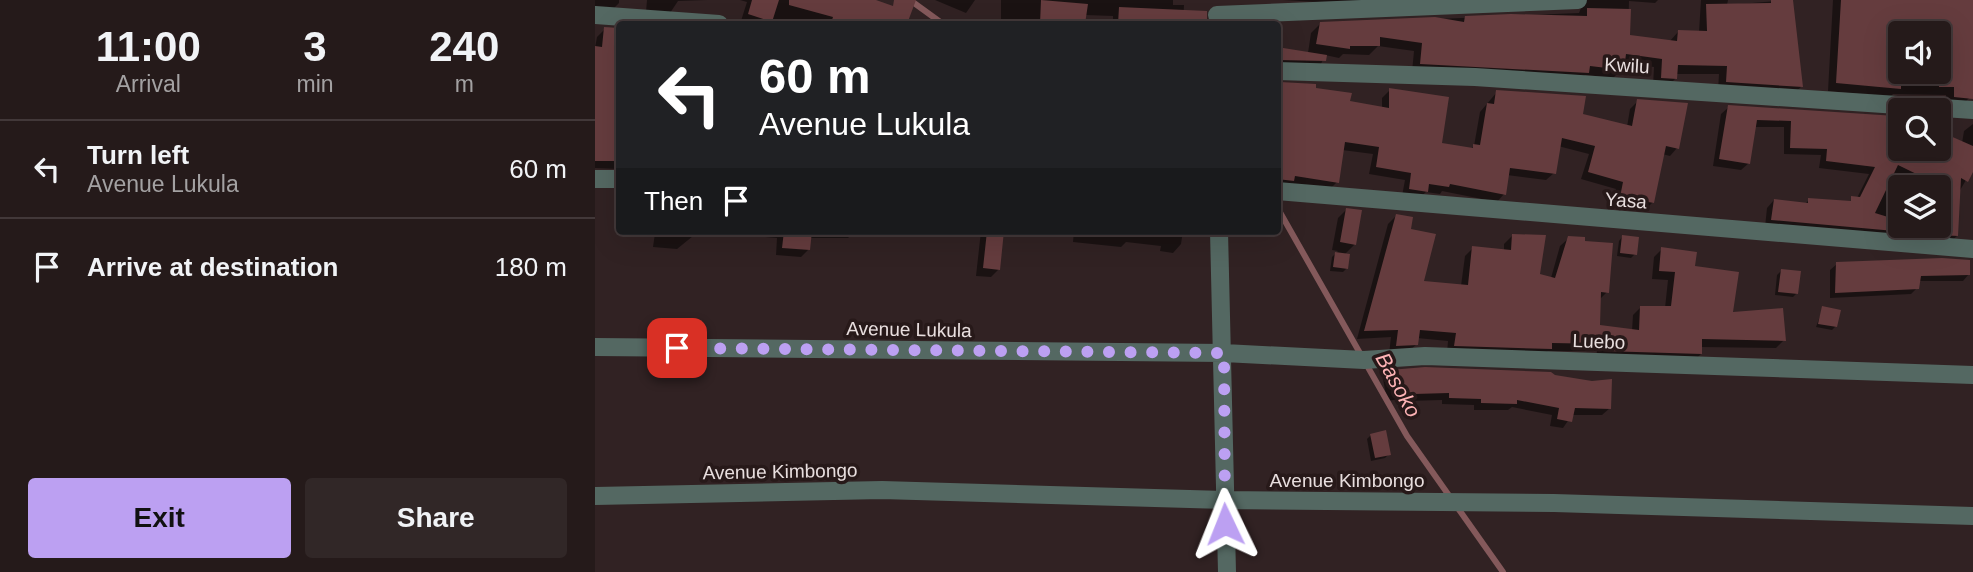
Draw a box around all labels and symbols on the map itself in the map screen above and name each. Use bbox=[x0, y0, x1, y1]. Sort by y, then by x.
street label: Kwilu bbox=[1604, 54, 1650, 77]
street label: Yasa bbox=[1604, 189, 1648, 212]
pin bbox=[647, 318, 707, 378]
street label: Avenue Lukula bbox=[846, 318, 972, 341]
street label: Luebo bbox=[1572, 330, 1626, 353]
water label: Basoko bbox=[1371, 349, 1426, 421]
street label: Avenue Kimbongo bbox=[702, 460, 858, 483]
street label: Avenue Kimbongo bbox=[1270, 470, 1424, 491]
position arrow bbox=[1188, 487, 1262, 561]

